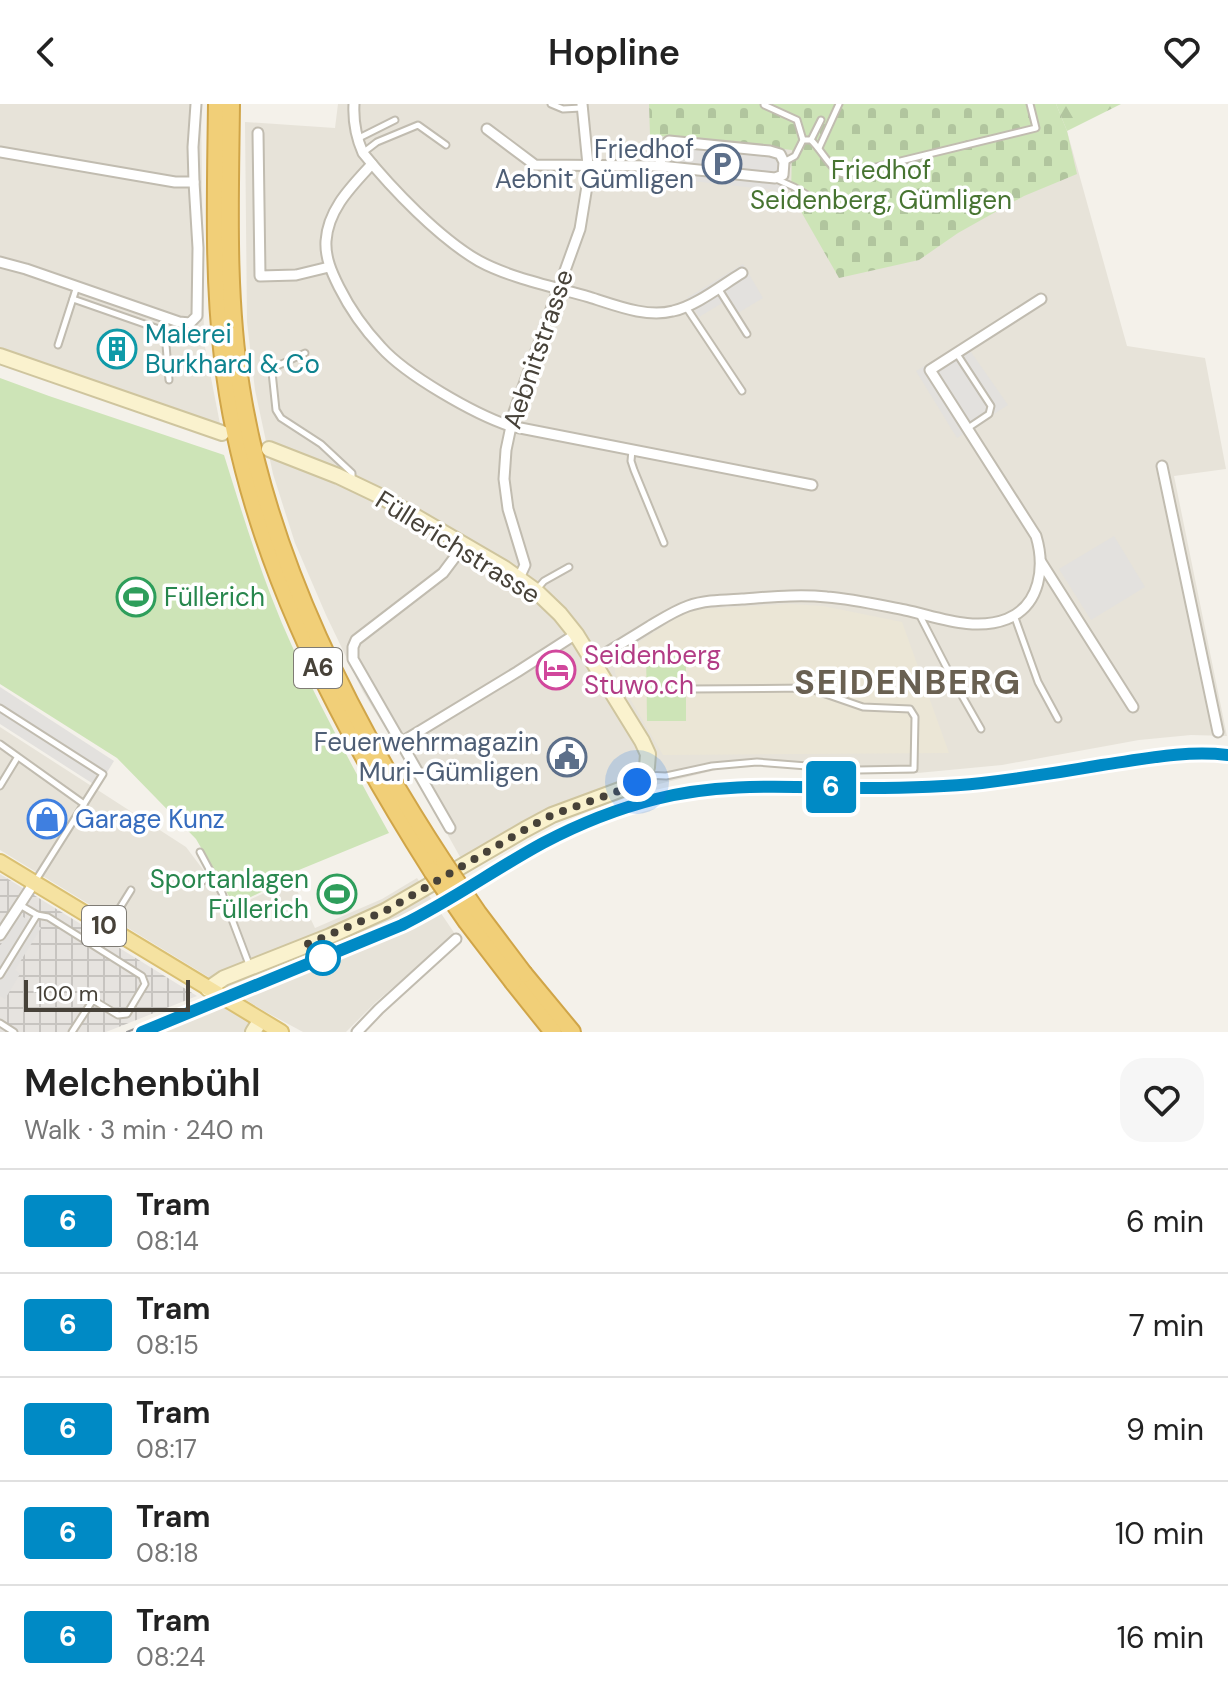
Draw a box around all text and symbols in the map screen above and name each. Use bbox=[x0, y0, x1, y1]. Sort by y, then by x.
text: Hopline bbox=[548, 29, 680, 76]
icon: back bbox=[24, 30, 68, 74]
icon: heart bbox=[1160, 30, 1204, 74]
place label: Friedhof Aebnit Gümligen bbox=[495, 132, 694, 196]
parking icon: Friedhof Aebnit Gümligen bbox=[701, 143, 743, 185]
park label: Friedhof Seidenberg, Gümligen bbox=[750, 153, 1012, 217]
street label: Aebnitstrasse bbox=[495, 265, 581, 433]
place label: Malerei Burkhard & Co bbox=[145, 317, 320, 381]
building icon: Malerei Burkhard & Co bbox=[96, 328, 138, 370]
street label: Füllerichstrasse bbox=[369, 483, 547, 611]
sports icon: Füllerich bbox=[115, 576, 157, 618]
place label: Füllerich bbox=[164, 580, 265, 614]
place label: Seidenberg Stuwo.ch bbox=[584, 638, 721, 702]
road number: A6 bbox=[294, 648, 342, 688]
hotel icon: Seidenberg Stuwo.ch bbox=[535, 649, 577, 691]
district label: SEIDENBERG bbox=[794, 660, 1022, 705]
place label: Feuerwehrmagazin Muri-Gümligen bbox=[314, 725, 539, 789]
public building icon: Feuerwehrmagazin Muri-Gümligen bbox=[546, 736, 588, 778]
line badge: 6 bbox=[805, 761, 857, 813]
your location bbox=[617, 762, 657, 802]
text: 6 bbox=[822, 768, 840, 805]
shop icon: Garage Kunz bbox=[26, 798, 68, 840]
place label: Garage Kunz bbox=[75, 802, 225, 836]
place label: Sportanlagen Füllerich bbox=[150, 862, 309, 926]
sports icon: Sportanlagen Füllerich bbox=[316, 873, 358, 915]
road number: 10 bbox=[82, 906, 126, 946]
unlabelled marker bbox=[306, 941, 340, 975]
scale bar bbox=[24, 976, 190, 1012]
text: 100 m bbox=[36, 979, 98, 1008]
text: Melchenbühl bbox=[24, 1058, 261, 1108]
button: heart bbox=[1120, 1058, 1204, 1142]
text: Walk · 3 min · 240 m bbox=[24, 1113, 264, 1147]
text: Tram bbox=[136, 1185, 211, 1224]
text: 6 bbox=[59, 1202, 77, 1239]
text: 6 min bbox=[1126, 1202, 1204, 1241]
text: 08:14 bbox=[136, 1224, 199, 1258]
text: Tram bbox=[136, 1289, 211, 1328]
text: 6 bbox=[59, 1306, 77, 1343]
text: 7 min bbox=[1129, 1306, 1204, 1345]
text: 08:15 bbox=[136, 1328, 199, 1362]
text: Tram bbox=[136, 1393, 211, 1432]
text: 6 bbox=[59, 1410, 77, 1447]
text: 9 min bbox=[1126, 1410, 1204, 1449]
text: 08:17 bbox=[136, 1432, 197, 1466]
text: Tram bbox=[136, 1497, 211, 1536]
text: 6 bbox=[59, 1514, 77, 1551]
text: 10 min bbox=[1115, 1514, 1204, 1553]
text: 08:18 bbox=[136, 1536, 199, 1570]
text: Tram bbox=[136, 1601, 211, 1640]
text: 6 bbox=[59, 1618, 77, 1655]
text: 16 min bbox=[1117, 1618, 1204, 1657]
text: 08:24 bbox=[136, 1640, 205, 1674]

